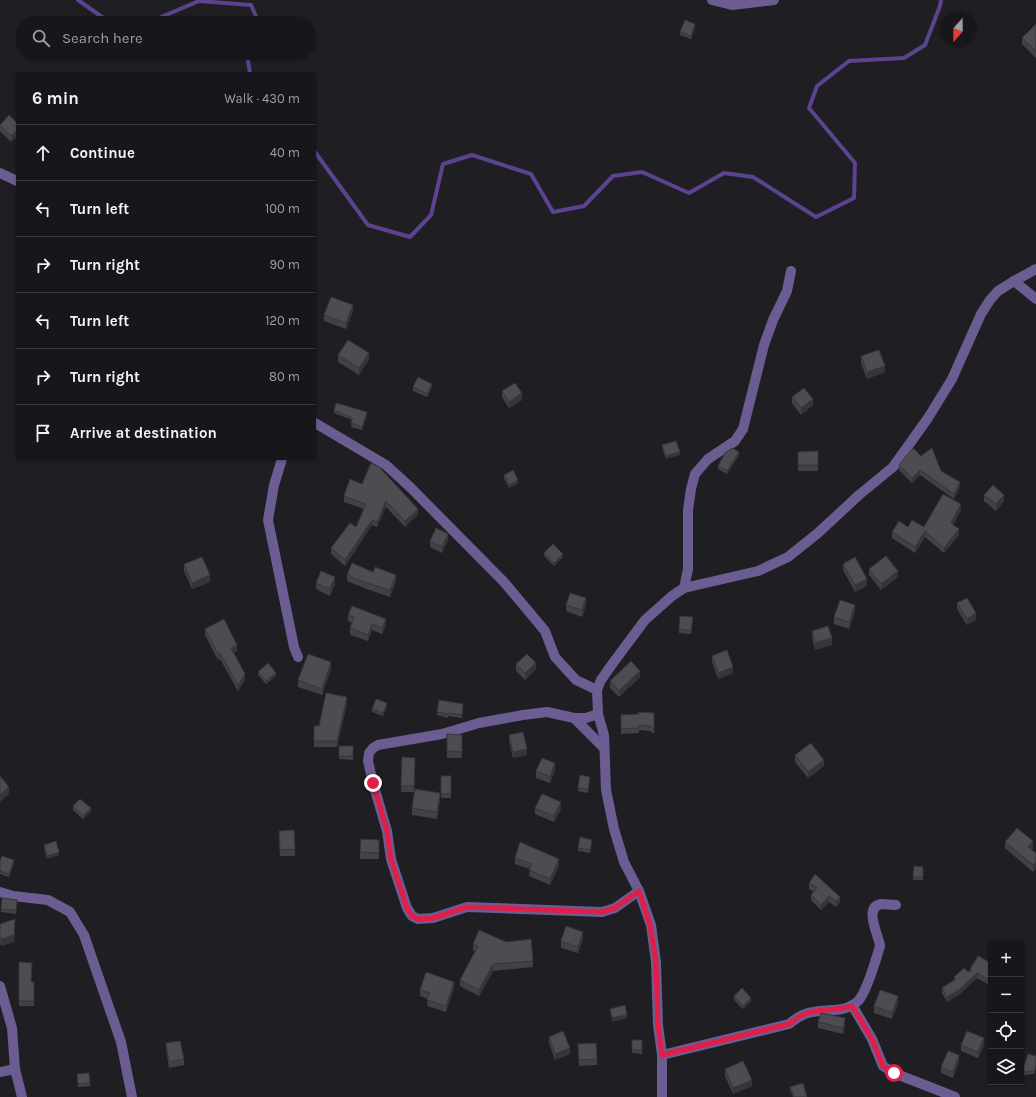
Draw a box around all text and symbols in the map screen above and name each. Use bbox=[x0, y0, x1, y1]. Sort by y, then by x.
north arrow bbox=[940, 12, 976, 48]
search box bbox=[16, 16, 316, 60]
icon: search bbox=[30, 27, 52, 49]
text: Search here bbox=[62, 29, 143, 47]
text: 6 min bbox=[32, 88, 79, 108]
text: Walk · 430 m bbox=[224, 91, 300, 106]
icon: ahead bbox=[32, 142, 54, 164]
text: Continue bbox=[70, 144, 135, 162]
text: 40 m bbox=[270, 145, 300, 160]
icon: left bbox=[32, 198, 54, 220]
text: Turn left bbox=[70, 200, 129, 218]
text: 100 m bbox=[265, 201, 300, 216]
icon: right bbox=[32, 254, 54, 276]
text: Turn right bbox=[70, 256, 140, 274]
text: 90 m bbox=[269, 257, 300, 272]
icon: left bbox=[32, 310, 54, 332]
text: Turn left bbox=[70, 312, 129, 330]
text: 120 m bbox=[265, 313, 300, 328]
icon: right bbox=[32, 366, 54, 388]
text: Turn right bbox=[70, 368, 140, 386]
text: 80 m bbox=[269, 369, 300, 384]
icon: arrive bbox=[32, 422, 54, 444]
text: Arrive at destination bbox=[70, 424, 217, 442]
route end bbox=[364, 774, 382, 792]
map controls bbox=[988, 941, 1024, 1085]
button: + bbox=[988, 941, 1024, 977]
button: − bbox=[988, 977, 1024, 1013]
button: locate bbox=[988, 1013, 1024, 1049]
button: layers bbox=[988, 1049, 1024, 1085]
route start bbox=[885, 1064, 903, 1082]

